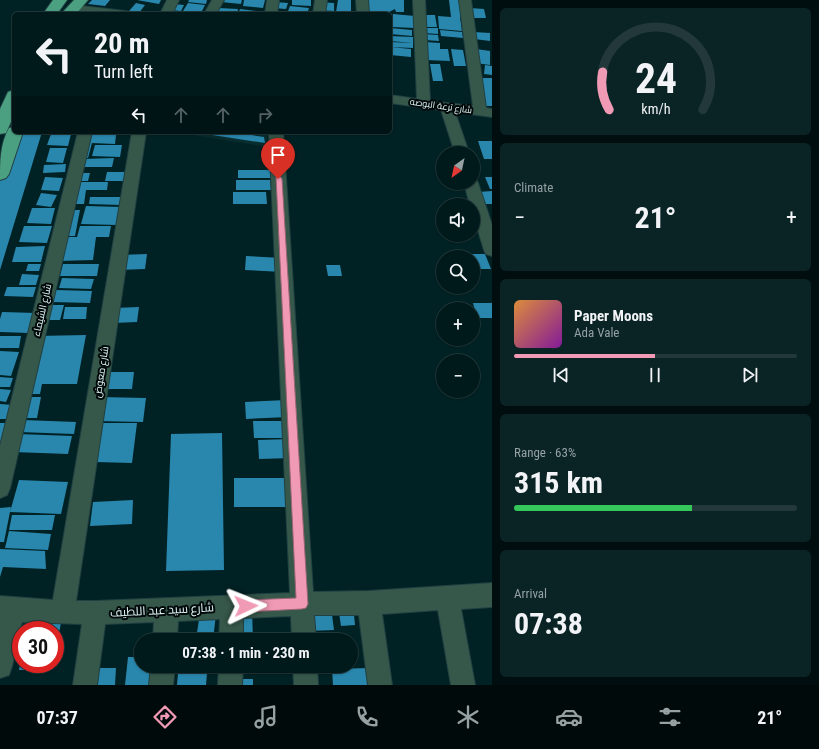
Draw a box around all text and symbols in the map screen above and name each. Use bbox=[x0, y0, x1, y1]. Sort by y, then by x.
text: 20 m bbox=[94, 27, 150, 60]
icon: left bbox=[28, 28, 80, 80]
text: 24 bbox=[634, 54, 677, 103]
text: Turn left bbox=[94, 61, 153, 82]
street label: شارع ترعة البوصه bbox=[409, 97, 473, 116]
text: km/h bbox=[641, 100, 670, 116]
icon: left bbox=[128, 104, 150, 126]
icon: ahead bbox=[170, 104, 192, 126]
icon: ahead bbox=[212, 104, 234, 126]
icon: right bbox=[254, 104, 276, 126]
pin bbox=[261, 138, 295, 179]
icon: arrive bbox=[267, 144, 289, 166]
north arrow bbox=[436, 146, 480, 190]
map controls bbox=[436, 146, 480, 398]
text: Climate bbox=[514, 180, 553, 195]
button: sound bbox=[436, 198, 480, 242]
text: 21° bbox=[635, 200, 677, 235]
text: − bbox=[514, 205, 525, 230]
text: + bbox=[786, 205, 797, 230]
button: search bbox=[436, 250, 480, 294]
street label: شارع الشيماء bbox=[31, 283, 54, 338]
button: + bbox=[436, 302, 480, 346]
text: Paper Moons bbox=[574, 307, 653, 325]
text: Ada Vale bbox=[574, 325, 619, 340]
street label: شارع معوض bbox=[91, 345, 111, 399]
button: − bbox=[436, 354, 480, 398]
icon: previous bbox=[550, 364, 572, 386]
icon: pause bbox=[644, 364, 666, 386]
icon: next bbox=[739, 364, 761, 386]
text: Range · 63% bbox=[514, 445, 576, 460]
text: 315 km bbox=[514, 465, 603, 500]
position arrow bbox=[225, 585, 267, 627]
text: Arrival bbox=[514, 586, 547, 601]
street label: شارع سيد عبد اللطيف bbox=[110, 600, 214, 621]
text: 07:38 bbox=[514, 606, 583, 641]
speed limit sign: 30 bbox=[12, 621, 64, 673]
text: 07:38 · 1 min · 230 m bbox=[182, 644, 310, 662]
icon: directions bbox=[151, 703, 179, 731]
icon: music bbox=[252, 703, 280, 731]
icon: phone bbox=[353, 703, 381, 731]
icon: climate bbox=[454, 703, 482, 731]
icon: car bbox=[555, 703, 583, 731]
icon: filters bbox=[656, 703, 684, 731]
text: 07:37 bbox=[37, 707, 78, 728]
text: 21° bbox=[757, 707, 782, 728]

